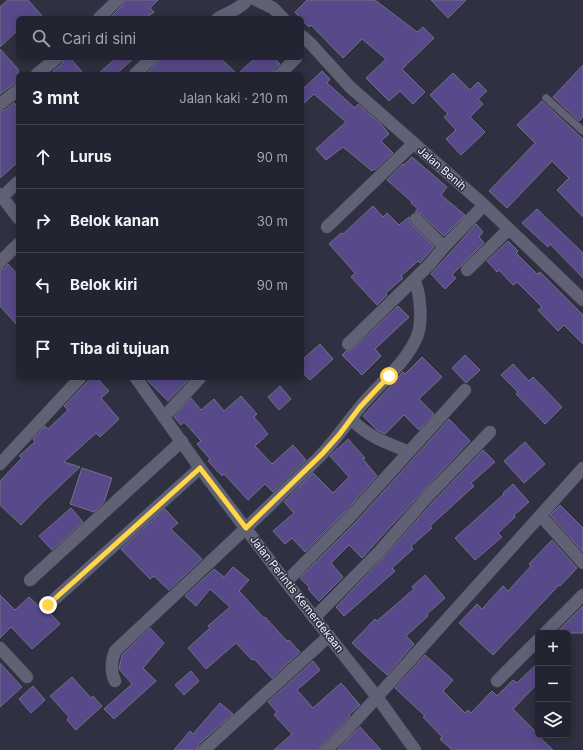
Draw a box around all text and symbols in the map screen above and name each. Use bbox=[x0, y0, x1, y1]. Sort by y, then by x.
search box bbox=[16, 16, 304, 60]
icon: search bbox=[30, 27, 52, 49]
text: Cari di sini bbox=[62, 29, 136, 48]
text: 3 mnt bbox=[32, 88, 79, 108]
text: Jalan kaki · 210 m bbox=[179, 90, 288, 106]
street label: Jalan Benih bbox=[415, 143, 469, 193]
icon: ahead bbox=[32, 146, 54, 168]
text: Lurus bbox=[70, 147, 112, 166]
text: 90 m bbox=[257, 149, 288, 165]
icon: right bbox=[32, 210, 54, 232]
text: Belok kanan bbox=[70, 211, 159, 230]
text: 30 m bbox=[257, 213, 288, 229]
icon: left bbox=[32, 274, 54, 296]
text: Belok kiri bbox=[70, 275, 137, 294]
text: 90 m bbox=[257, 277, 288, 293]
icon: arrive bbox=[32, 338, 54, 360]
text: Tiba di tujuan bbox=[70, 339, 169, 358]
route start bbox=[380, 367, 398, 385]
street label: Jalan Perintis Kemerdekaan bbox=[247, 533, 347, 655]
route end bbox=[39, 596, 57, 614]
map controls bbox=[535, 630, 571, 738]
button: + bbox=[535, 630, 571, 666]
button: − bbox=[535, 666, 571, 702]
button: layers bbox=[535, 702, 571, 738]

